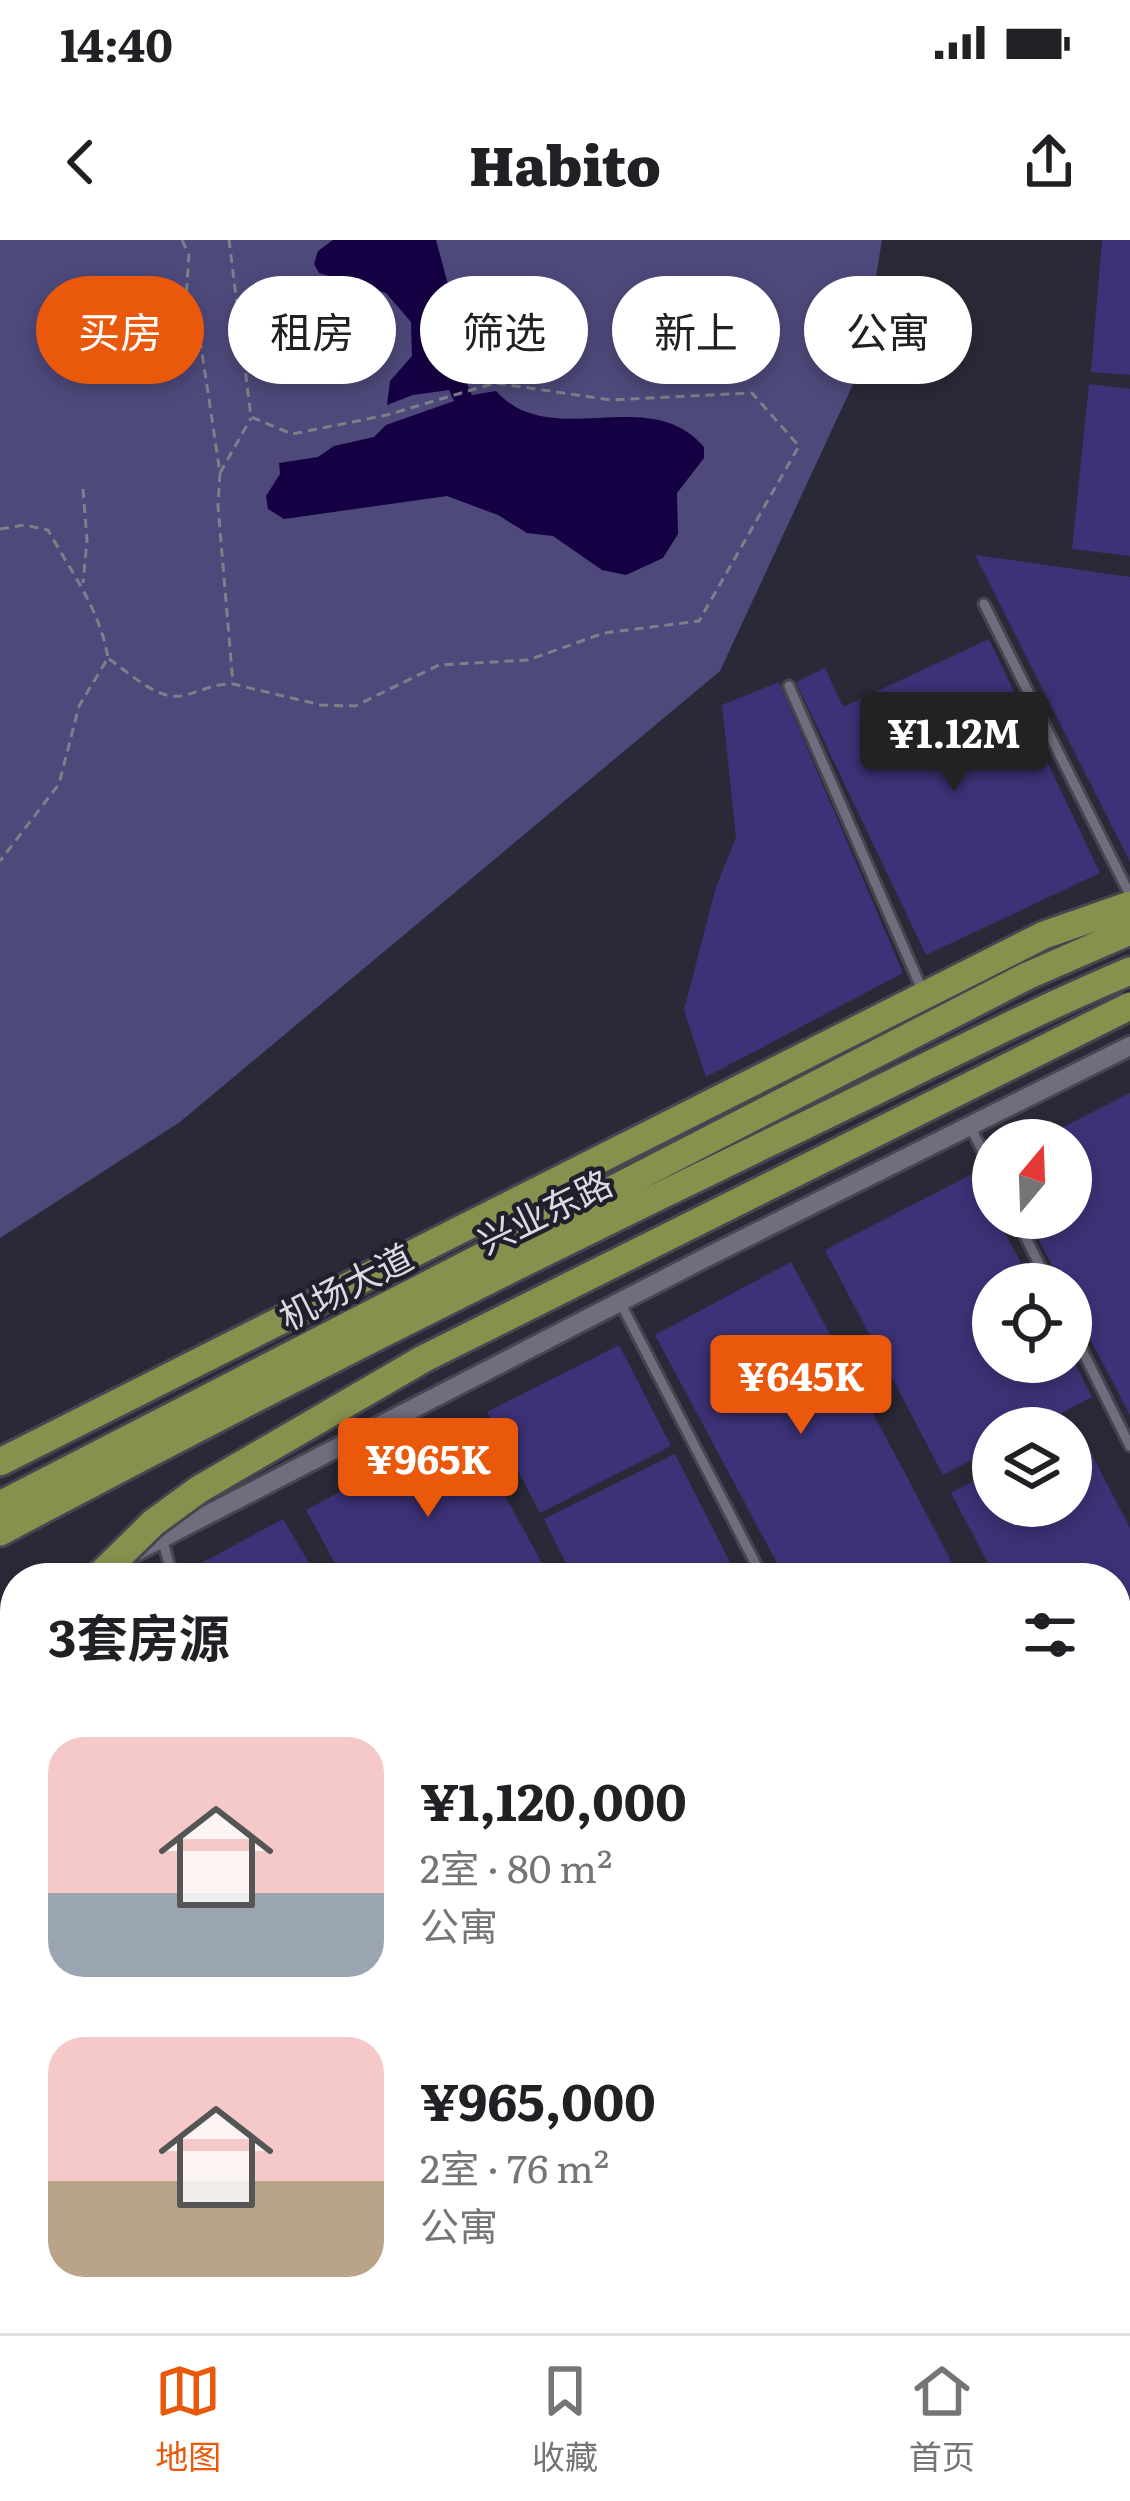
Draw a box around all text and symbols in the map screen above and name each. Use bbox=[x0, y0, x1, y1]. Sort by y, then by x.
text: 14:40 bbox=[60, 9, 173, 76]
text: Habito bbox=[469, 122, 661, 203]
icon: back bbox=[48, 129, 114, 195]
icon: share bbox=[1016, 129, 1082, 195]
chip: 买房 bbox=[36, 276, 204, 384]
chip: 租房 bbox=[228, 276, 396, 384]
chip: 筛选 bbox=[420, 276, 588, 384]
chip: 新上 bbox=[612, 276, 780, 384]
chip: 公寓 bbox=[804, 276, 972, 384]
pin: ¥1.12M bbox=[856, 692, 1052, 794]
text: ¥1.12M bbox=[887, 702, 1021, 760]
north arrow bbox=[972, 1119, 1092, 1239]
map controls bbox=[972, 1119, 1092, 1527]
street label: 兴业东路 bbox=[468, 1154, 620, 1265]
street label: 机场大道 bbox=[269, 1228, 421, 1341]
button: locate bbox=[972, 1263, 1092, 1383]
pin: ¥645K bbox=[717, 1335, 885, 1437]
text: ¥645K bbox=[737, 1345, 865, 1403]
button: layers bbox=[972, 1407, 1092, 1527]
pin: ¥965K bbox=[344, 1418, 512, 1520]
text: ¥965K bbox=[365, 1428, 491, 1486]
text: 3套房源 bbox=[48, 1597, 229, 1673]
icon: filters bbox=[1017, 1602, 1083, 1668]
text: ¥1,120,000 bbox=[420, 1761, 687, 1837]
icon: home bbox=[144, 1785, 288, 1929]
text: 2室 · 80 m² bbox=[420, 1837, 613, 1895]
text: 公寓 bbox=[420, 1895, 498, 1953]
text: ¥965,000 bbox=[420, 2061, 656, 2137]
icon: home bbox=[144, 2085, 288, 2229]
text: 2室 · 76 m² bbox=[420, 2137, 609, 2195]
text: 公寓 bbox=[420, 2195, 498, 2253]
tab: 地图 bbox=[155, 2358, 221, 2479]
tab: 收藏 bbox=[532, 2358, 598, 2479]
tab: 首页 bbox=[909, 2358, 975, 2479]

